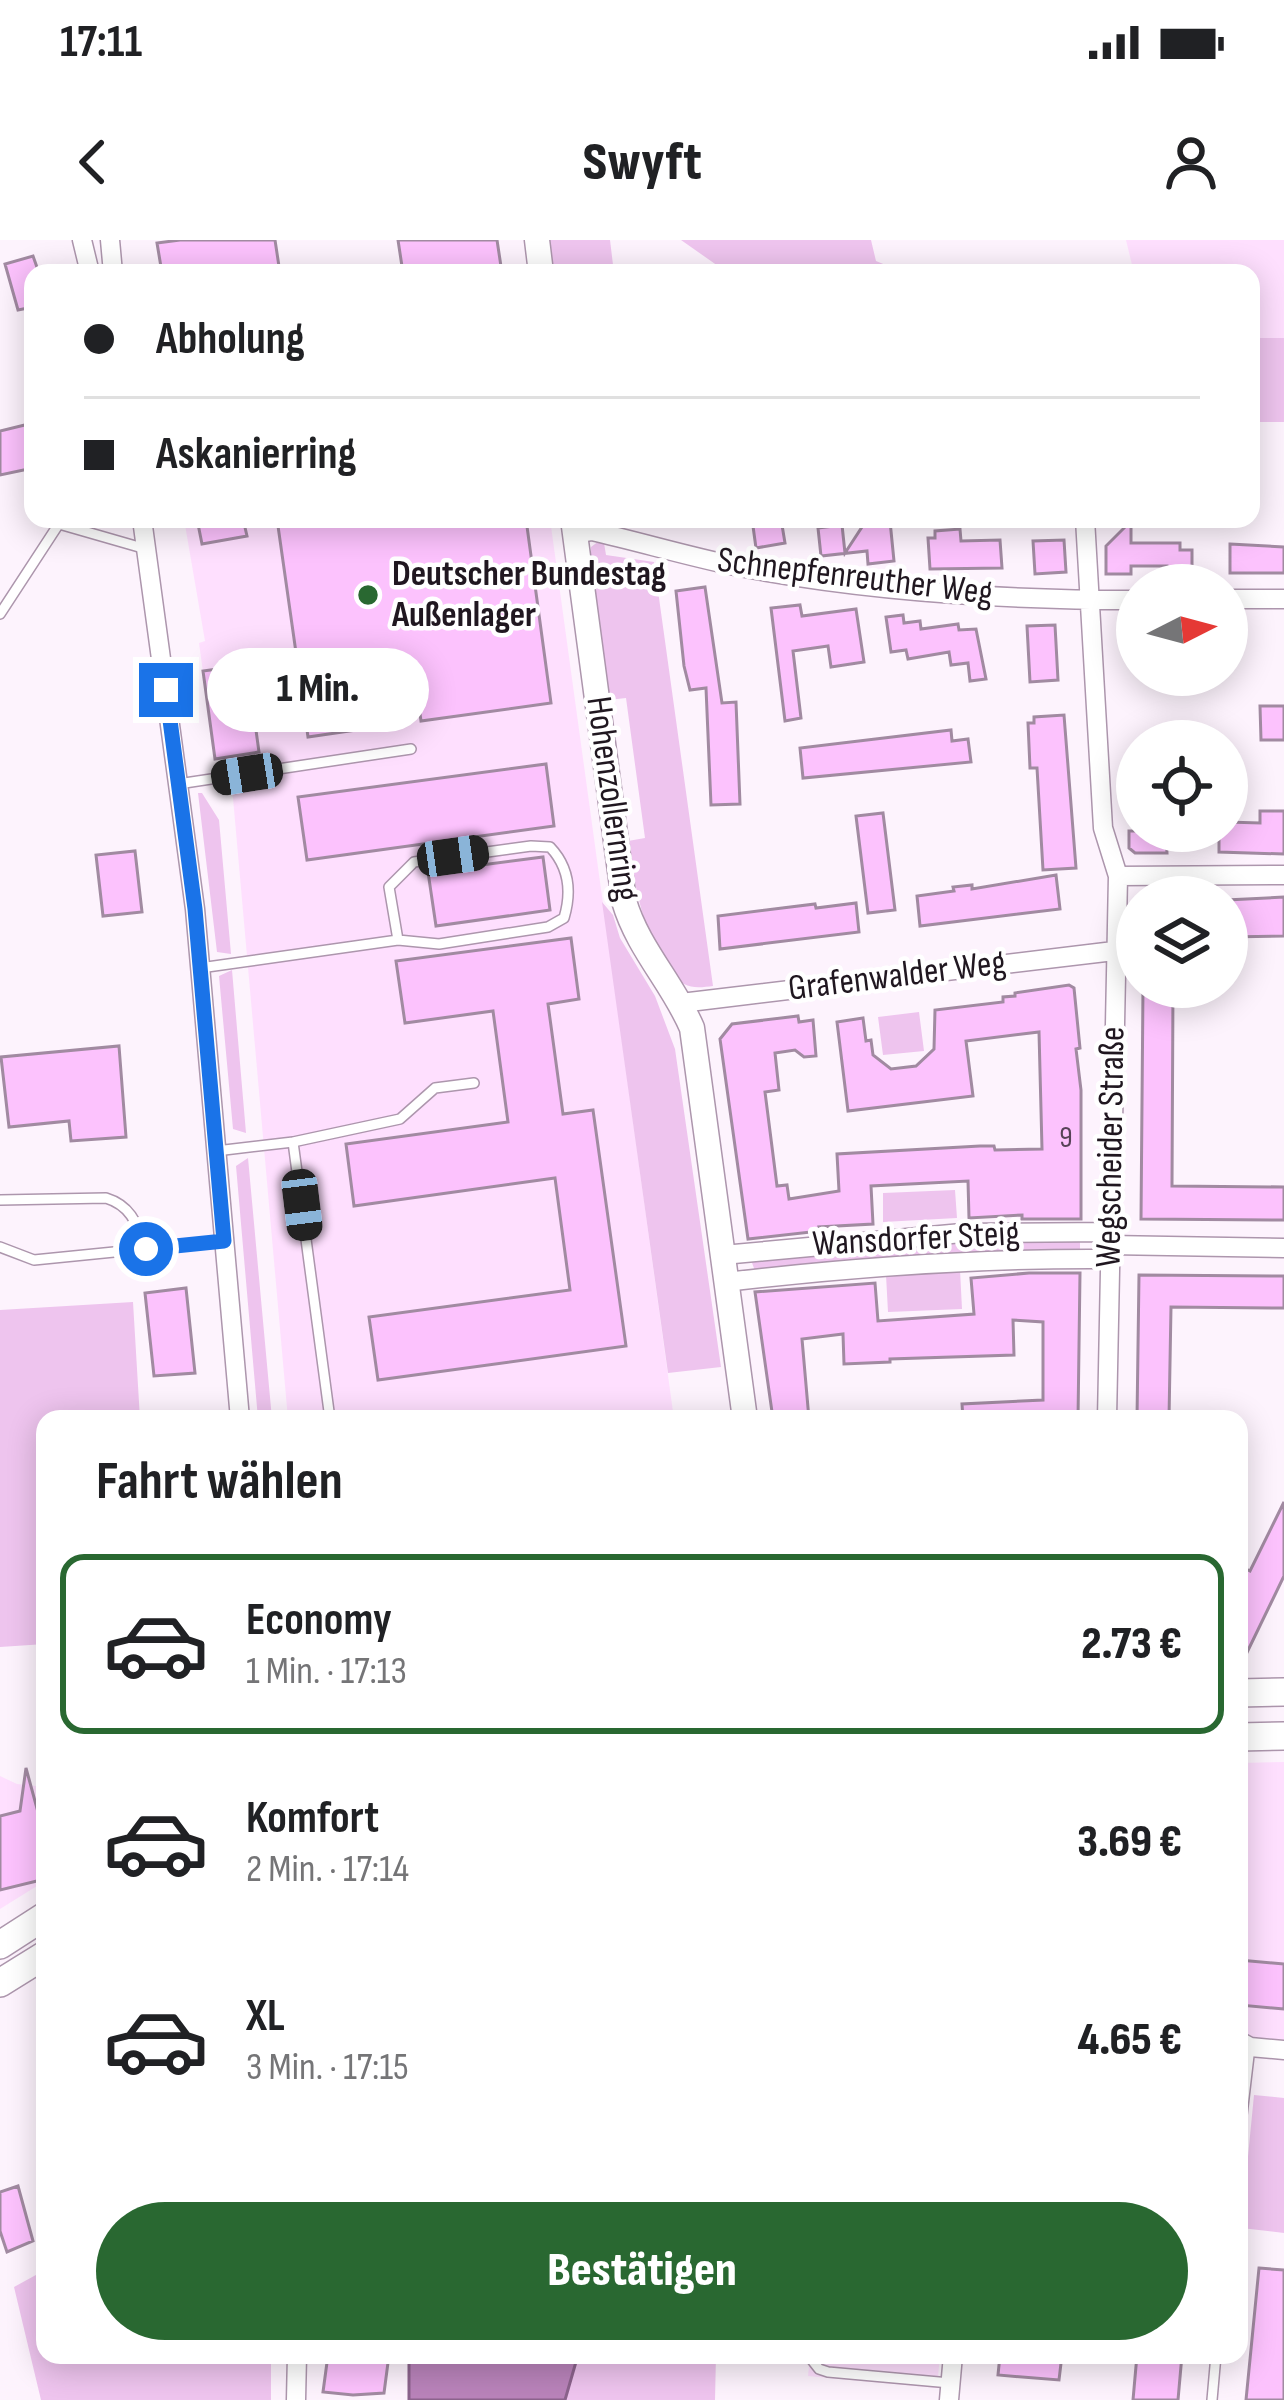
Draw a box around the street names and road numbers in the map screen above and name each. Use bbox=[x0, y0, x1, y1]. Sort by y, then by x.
street label: Schnepfenreuther Weg bbox=[715, 539, 995, 615]
street label: Hohenzollernring bbox=[576, 694, 648, 904]
street label: Grafenwalder Weg bbox=[786, 941, 1008, 1011]
street label: Wegscheider Straße bbox=[1087, 1026, 1135, 1268]
street label: Wansdorfer Steig bbox=[811, 1212, 1021, 1266]

